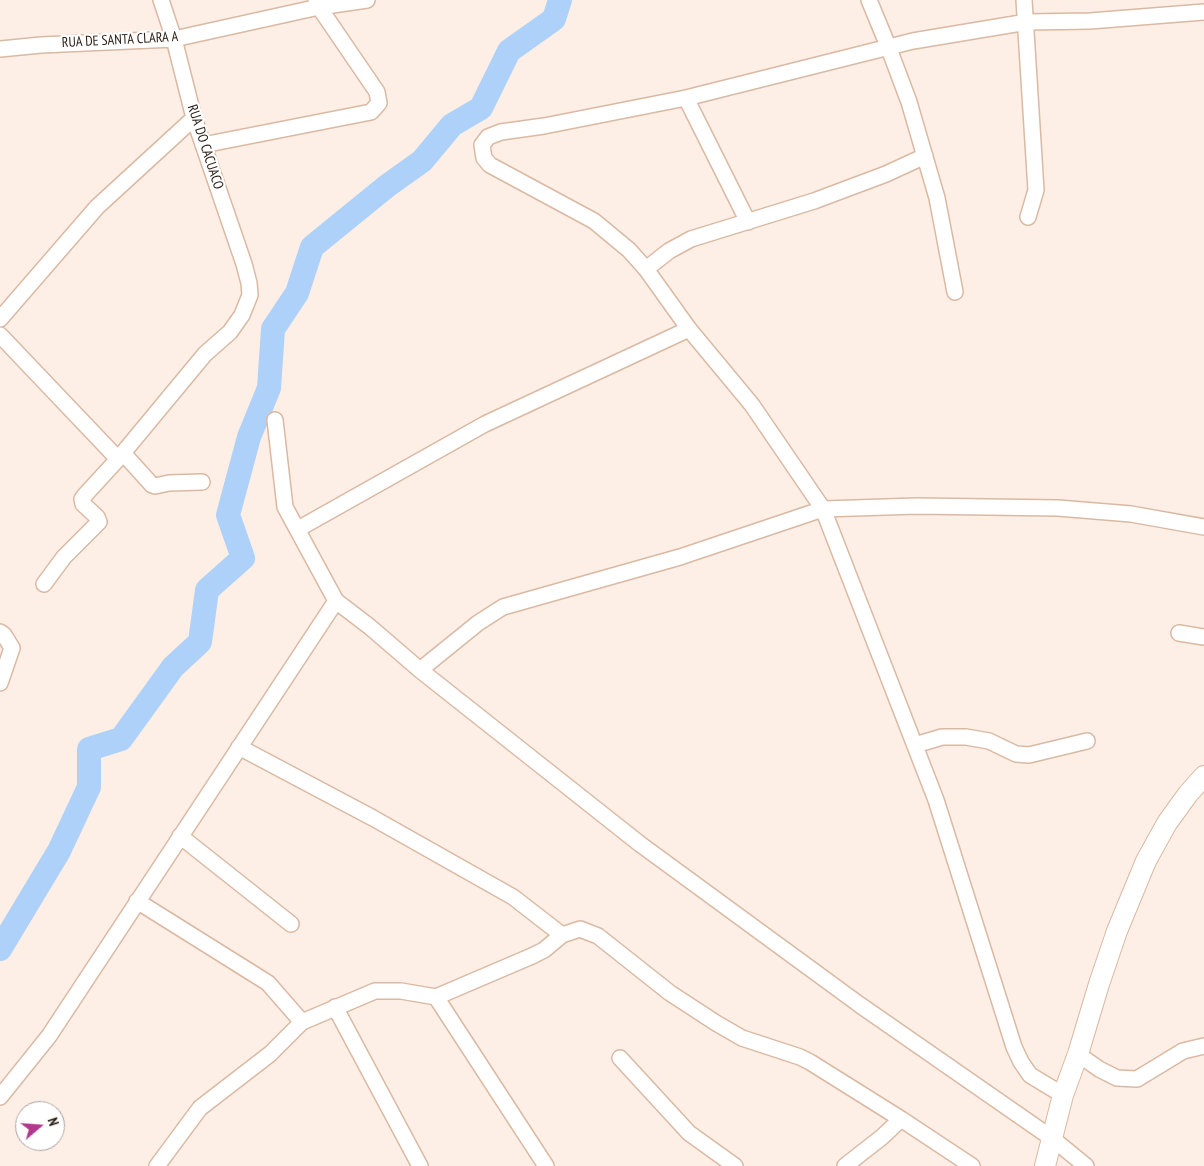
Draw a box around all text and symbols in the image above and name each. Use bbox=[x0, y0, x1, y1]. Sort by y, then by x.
street label: RUA DE SANTA CLARA A bbox=[61, 29, 179, 51]
street label: RUA DO CACUACO bbox=[183, 103, 227, 191]
north arrow bbox=[15, 1101, 65, 1151]
text: N bbox=[44, 1115, 63, 1128]

